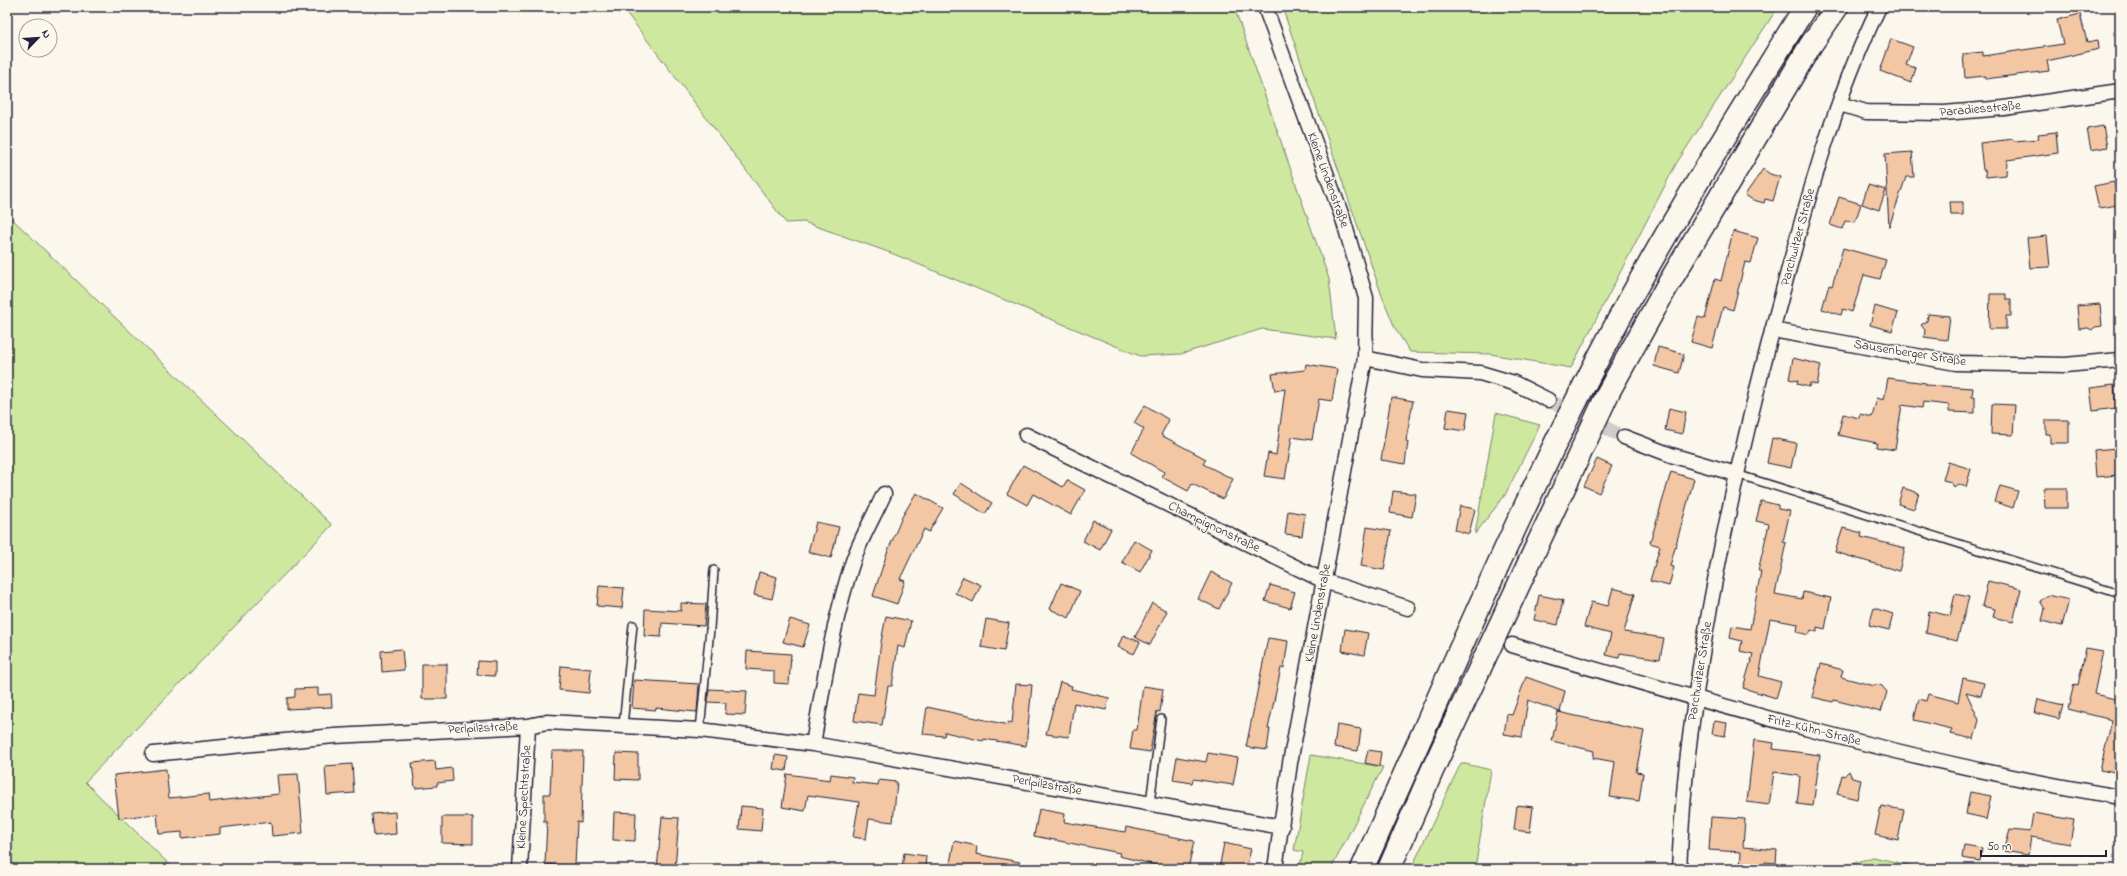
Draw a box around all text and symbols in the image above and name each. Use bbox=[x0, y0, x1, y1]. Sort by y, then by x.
north arrow bbox=[18, 18, 58, 58]
text: N bbox=[37, 27, 55, 41]
street label: Paradiesstraße bbox=[1939, 96, 2022, 122]
street label: Kleine Lindenstraße bbox=[1302, 130, 1354, 230]
street label: Parchwitzer Straße bbox=[1776, 186, 1820, 288]
street label: Sausenberger Straße bbox=[1852, 335, 1968, 372]
street label: Champignonstraße bbox=[1164, 497, 1263, 558]
street label: Kleine Lindenstraße bbox=[1300, 562, 1336, 664]
street label: Parchwitzer Straße bbox=[1683, 620, 1717, 722]
street label: Fritz-Kühn-Straße bbox=[1764, 709, 1863, 751]
street label: Perlpilzstraße bbox=[447, 717, 519, 739]
street label: Kleine Spechtstraße bbox=[512, 744, 536, 850]
street label: Perlpilzstraße bbox=[1011, 770, 1084, 801]
scale bar bbox=[1981, 832, 2106, 858]
text: 50 m bbox=[1987, 838, 2011, 856]

